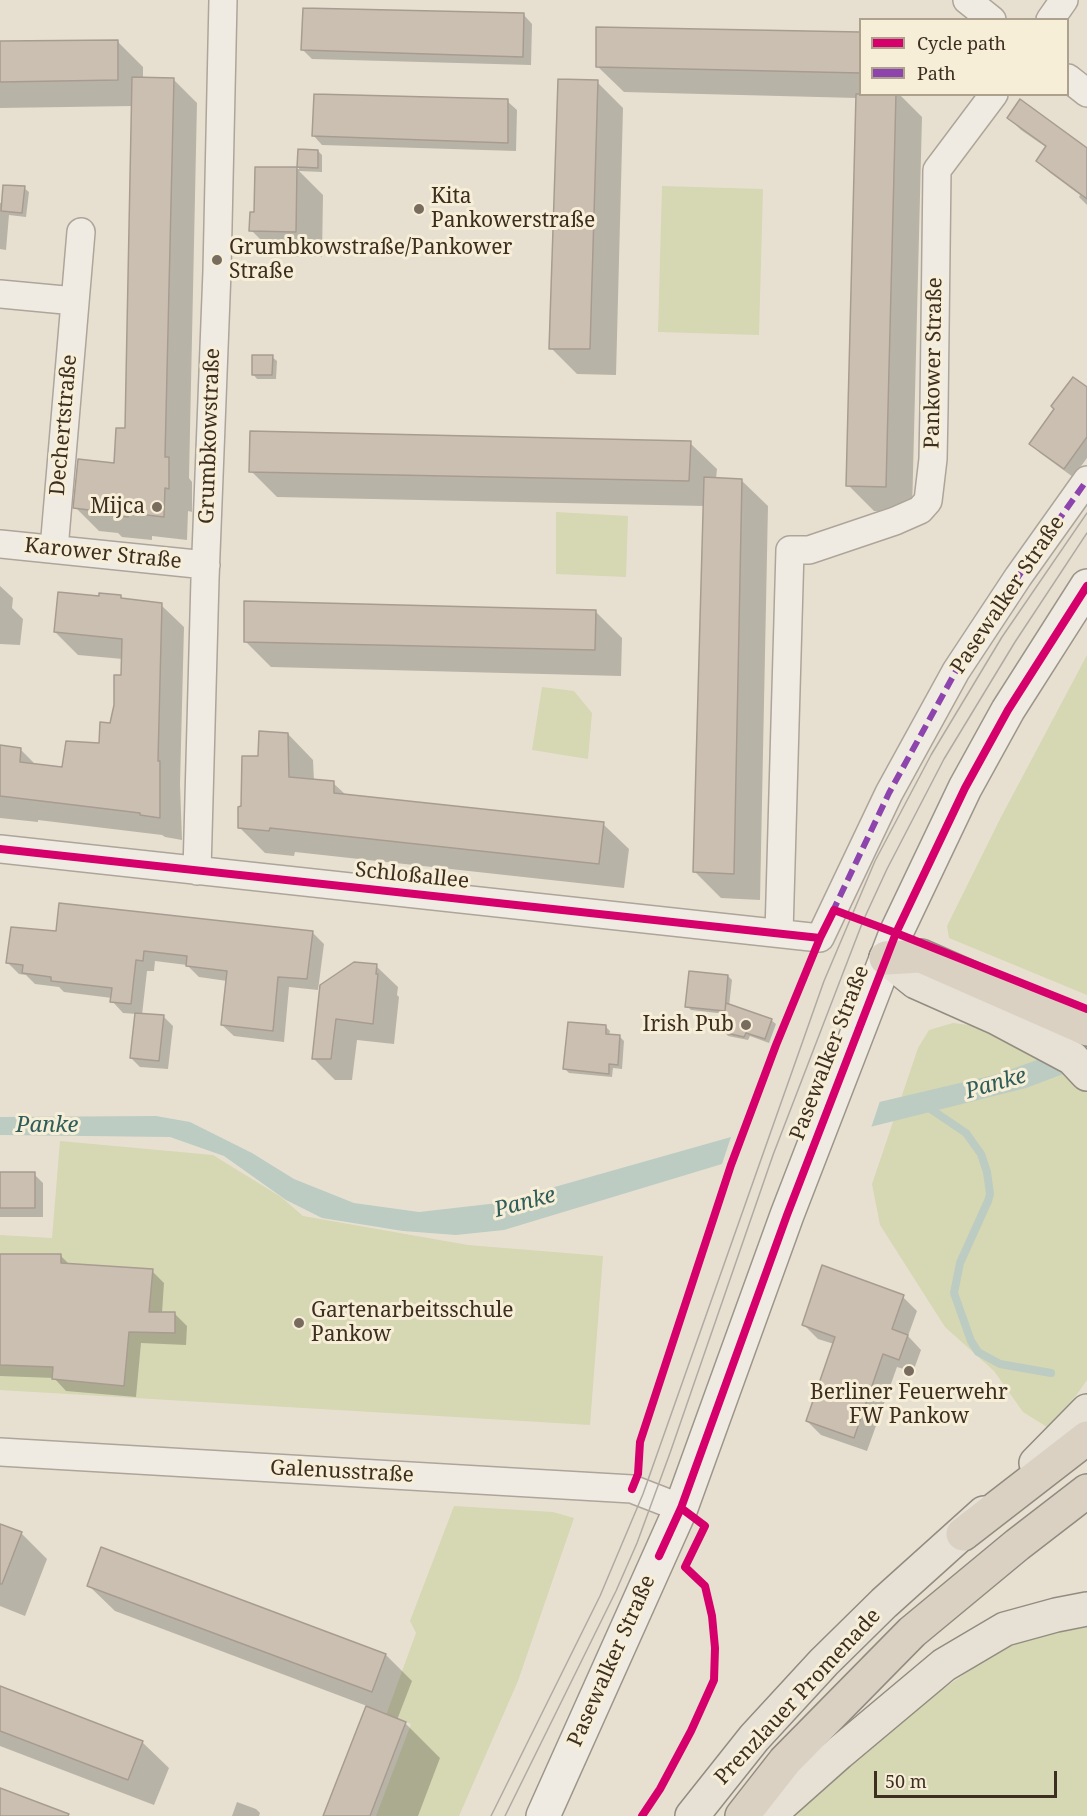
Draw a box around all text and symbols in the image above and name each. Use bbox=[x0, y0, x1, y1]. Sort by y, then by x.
legend bbox=[859, 18, 1069, 96]
text: Cycle path bbox=[917, 31, 1006, 55]
text: Path bbox=[917, 61, 956, 85]
place label: Kita Pankowerstraße bbox=[431, 184, 595, 234]
marker: Kita Pankowerstraße bbox=[412, 202, 426, 216]
place label: Grumbkowstraße/Pankower Straße bbox=[229, 235, 512, 285]
marker: Grumbkowstraße/Pankower Straße bbox=[210, 253, 224, 267]
street label: Pankower Straße bbox=[920, 277, 948, 449]
street label: Grumbkowstraße bbox=[194, 348, 226, 524]
street label: Dechertstraße bbox=[45, 353, 83, 497]
place label: Mijca bbox=[90, 494, 145, 520]
marker: Mijca bbox=[150, 500, 164, 514]
street label: Pasewalker Straße bbox=[946, 511, 1070, 679]
street label: Karower Straße bbox=[23, 533, 183, 575]
street label: Schloßallee bbox=[354, 857, 470, 895]
street label: Pasewalker Straße bbox=[785, 962, 875, 1144]
place label: Irish Pub bbox=[643, 1012, 734, 1038]
marker: Irish Pub bbox=[739, 1018, 753, 1032]
water label: Panke bbox=[962, 1063, 1030, 1105]
water label: Panke bbox=[16, 1113, 78, 1139]
water label: Panke bbox=[491, 1182, 559, 1224]
place label: Gartenarbeitsschule Pankow bbox=[311, 1298, 514, 1348]
marker: Gartenarbeitsschule Pankow bbox=[292, 1316, 306, 1330]
marker: Berliner Feuerwehr FW Pankow bbox=[902, 1364, 916, 1378]
place label: Berliner Feuerwehr FW Pankow bbox=[810, 1380, 1008, 1430]
street label: Galenusstraße bbox=[269, 1456, 415, 1488]
street label: Pasewalker Straße bbox=[563, 1571, 661, 1751]
street label: Prenzlauer Promenade bbox=[710, 1604, 886, 1790]
scale bar bbox=[877, 1759, 1060, 1797]
text: 50 m bbox=[885, 1769, 927, 1793]

